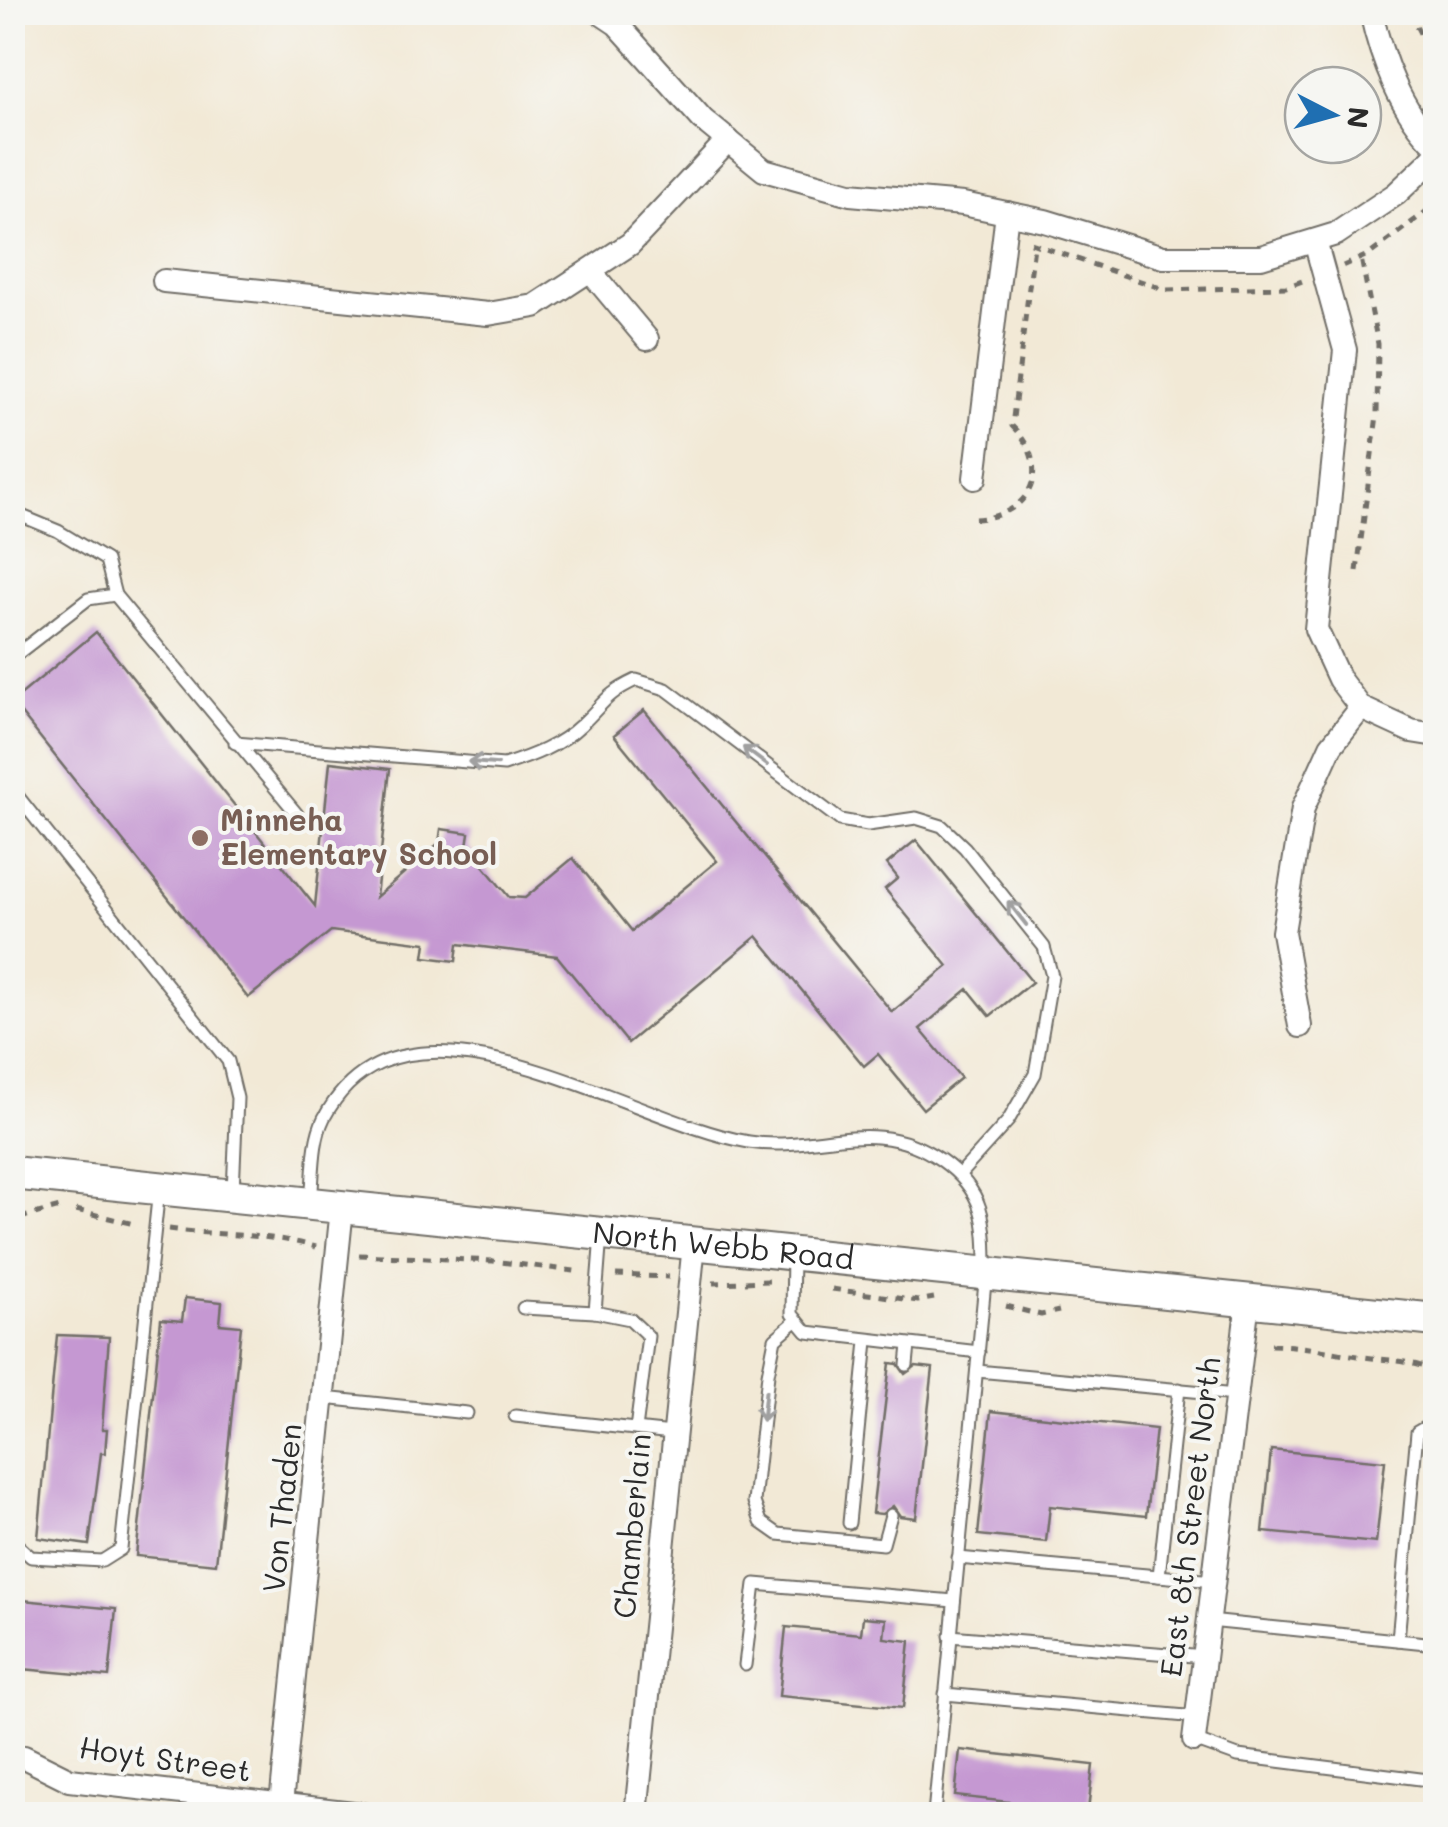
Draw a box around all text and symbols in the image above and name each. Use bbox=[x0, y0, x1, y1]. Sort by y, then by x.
north arrow bbox=[1283, 65, 1383, 165]
text: N bbox=[1340, 105, 1378, 130]
one-way arrow bbox=[742, 746, 769, 767]
one-way arrow bbox=[467, 754, 500, 773]
place label: Minneha Elementary School bbox=[220, 799, 497, 873]
marker: Minneha Elementary School bbox=[189, 827, 211, 849]
one-way arrow bbox=[1007, 900, 1028, 927]
street label: North Webb Road bbox=[591, 1211, 856, 1278]
street label: East 8th Street North bbox=[1150, 1355, 1228, 1679]
one-way arrow bbox=[754, 1390, 773, 1422]
street label: Von Thaden bbox=[252, 1421, 310, 1594]
street label: Chamberlain bbox=[603, 1432, 659, 1620]
street label: Hoyt Street bbox=[77, 1726, 254, 1790]

